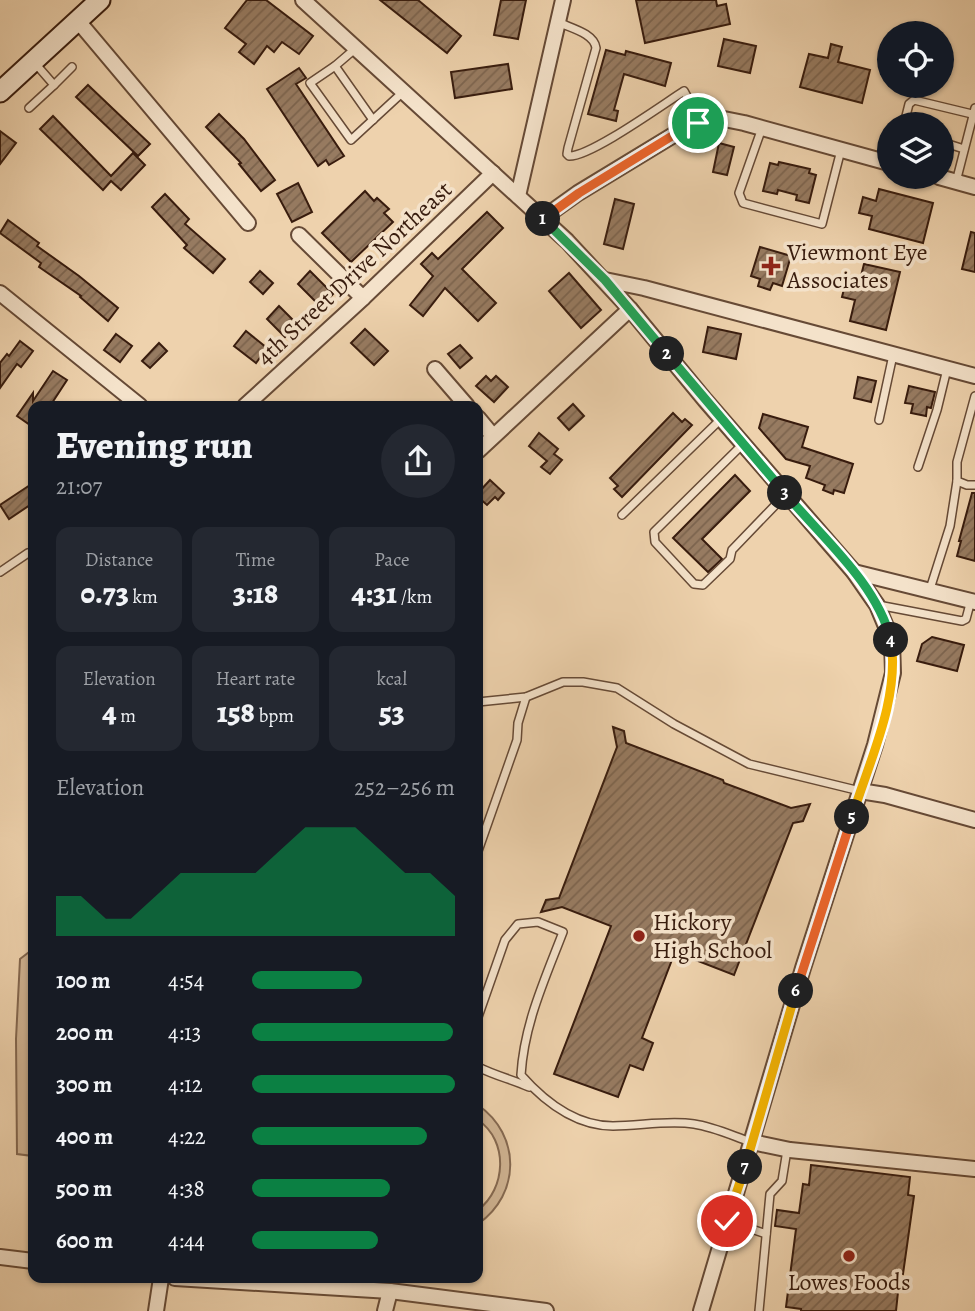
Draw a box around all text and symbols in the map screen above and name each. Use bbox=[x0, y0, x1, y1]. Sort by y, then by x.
map controls bbox=[877, 21, 954, 189]
button: locate bbox=[877, 21, 954, 98]
pin bbox=[668, 93, 728, 153]
icon: arrive bbox=[679, 104, 717, 142]
button: layers bbox=[877, 112, 954, 189]
street label: 4th Street Drive Northeast bbox=[249, 174, 459, 372]
pin: 1 bbox=[526, 202, 560, 236]
text: 1 bbox=[539, 205, 546, 231]
place label: Viewmont Eye Associates bbox=[786, 236, 927, 296]
marker: Viewmont Eye Associates bbox=[761, 256, 781, 276]
pin: 2 bbox=[650, 336, 684, 372]
text: 2 bbox=[662, 340, 671, 366]
text: Evening run bbox=[56, 419, 253, 471]
button: share bbox=[381, 424, 455, 498]
text: 21:07 bbox=[56, 471, 102, 502]
pin: 3 bbox=[768, 476, 802, 510]
text: 3 bbox=[780, 479, 789, 505]
text: Distance bbox=[85, 547, 153, 573]
text: Time bbox=[236, 547, 275, 573]
text: Pace bbox=[374, 547, 409, 573]
text: 0.73 bbox=[80, 573, 129, 613]
text: 3:18 bbox=[233, 573, 278, 613]
text: 4:31 bbox=[351, 573, 397, 613]
text: km bbox=[129, 584, 158, 610]
text: /km bbox=[397, 584, 432, 610]
pin: 4 bbox=[874, 622, 908, 658]
text: 4 bbox=[886, 626, 895, 652]
text: Elevation bbox=[83, 666, 156, 692]
text: Heart rate bbox=[216, 666, 295, 692]
text: kcal bbox=[377, 666, 407, 692]
text: 4 bbox=[102, 692, 117, 732]
text: 158 bbox=[217, 692, 255, 732]
text: 53 bbox=[379, 692, 405, 732]
text: m bbox=[117, 703, 136, 729]
text: bpm bbox=[255, 703, 294, 729]
text: Elevation bbox=[56, 772, 144, 803]
text: 252–256 m bbox=[354, 772, 455, 803]
pin: 5 bbox=[834, 800, 870, 834]
text: 5 bbox=[847, 803, 856, 829]
place label: Hickory High School bbox=[653, 906, 772, 966]
marker: Hickory High School bbox=[631, 928, 647, 944]
text: 100 m bbox=[56, 965, 111, 996]
text: 4:54 bbox=[168, 965, 204, 996]
pin: 6 bbox=[778, 974, 814, 1009]
text: 6 bbox=[791, 977, 800, 1003]
text: 200 m bbox=[56, 1017, 114, 1048]
text: 4:13 bbox=[168, 1017, 201, 1048]
text: 300 m bbox=[56, 1069, 112, 1100]
text: 4:12 bbox=[168, 1069, 203, 1100]
text: 400 m bbox=[56, 1121, 113, 1152]
text: 4:22 bbox=[168, 1121, 206, 1152]
pin: 7 bbox=[728, 1150, 762, 1184]
text: 7 bbox=[740, 1153, 749, 1179]
text: 500 m bbox=[56, 1173, 112, 1204]
text: 4:38 bbox=[168, 1173, 205, 1204]
pin bbox=[697, 1191, 757, 1251]
icon: check bbox=[708, 1202, 746, 1240]
text: 600 m bbox=[56, 1225, 113, 1256]
text: 4:44 bbox=[168, 1225, 205, 1256]
marker: Lowes Foods bbox=[841, 1248, 857, 1264]
place label: Lowes Foods bbox=[787, 1266, 911, 1298]

